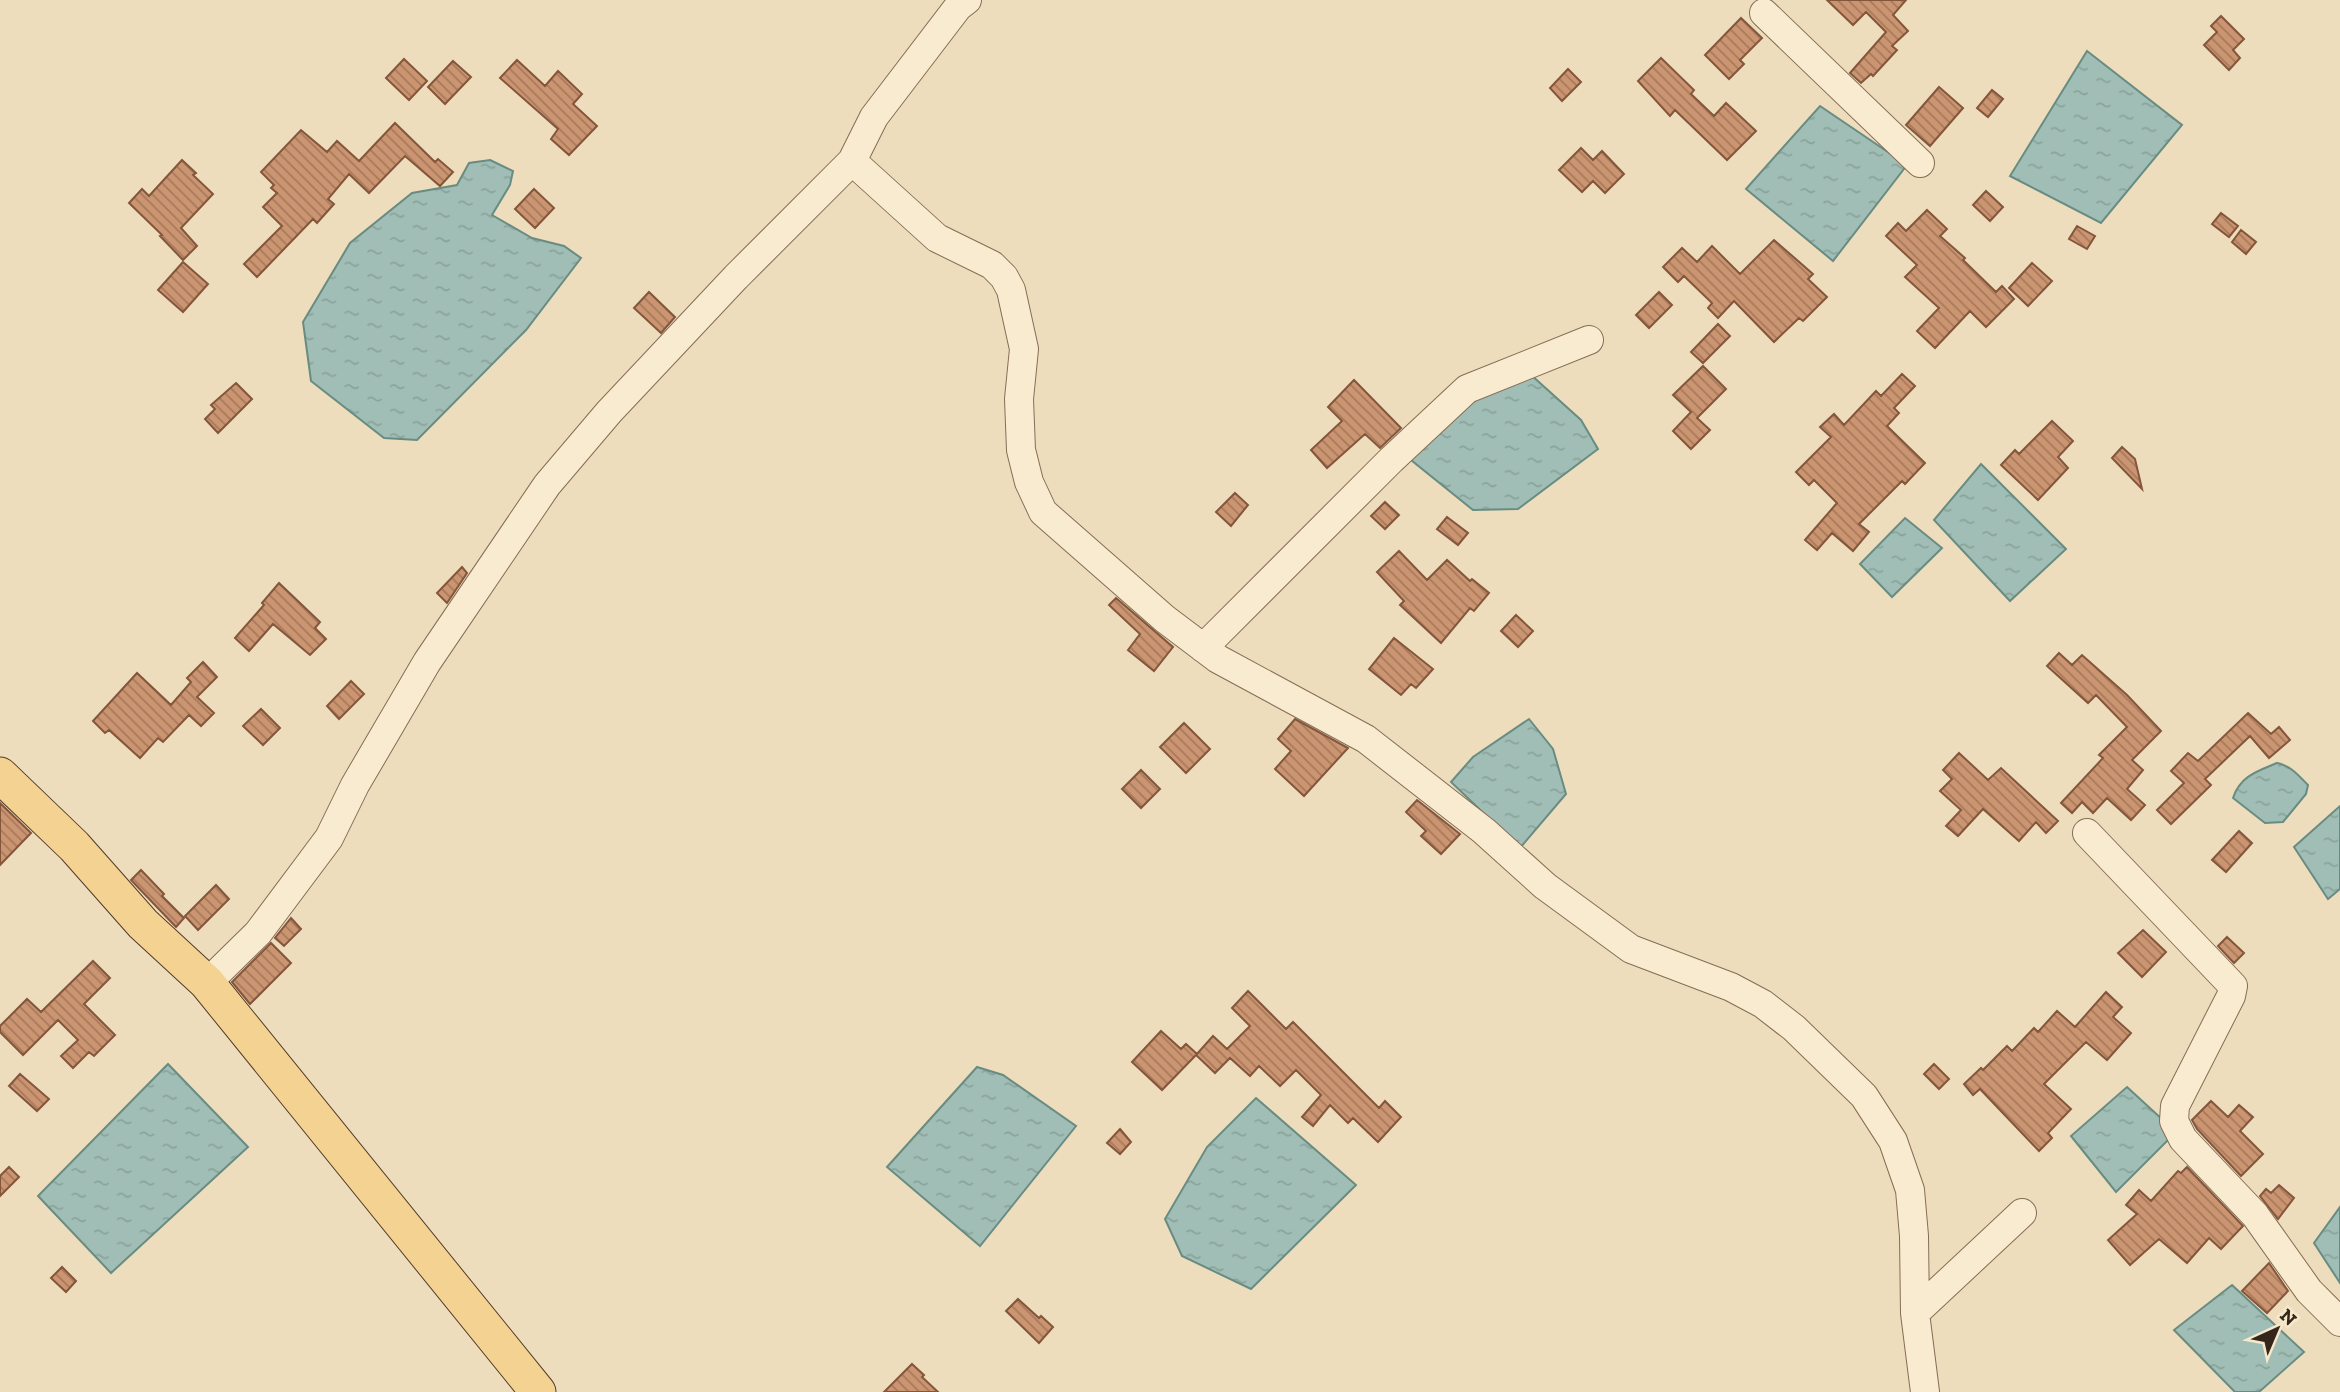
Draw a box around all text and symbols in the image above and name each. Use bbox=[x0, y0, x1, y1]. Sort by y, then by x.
north arrow bbox=[2242, 1294, 2312, 1364]
text: N bbox=[2275, 1304, 2302, 1330]

